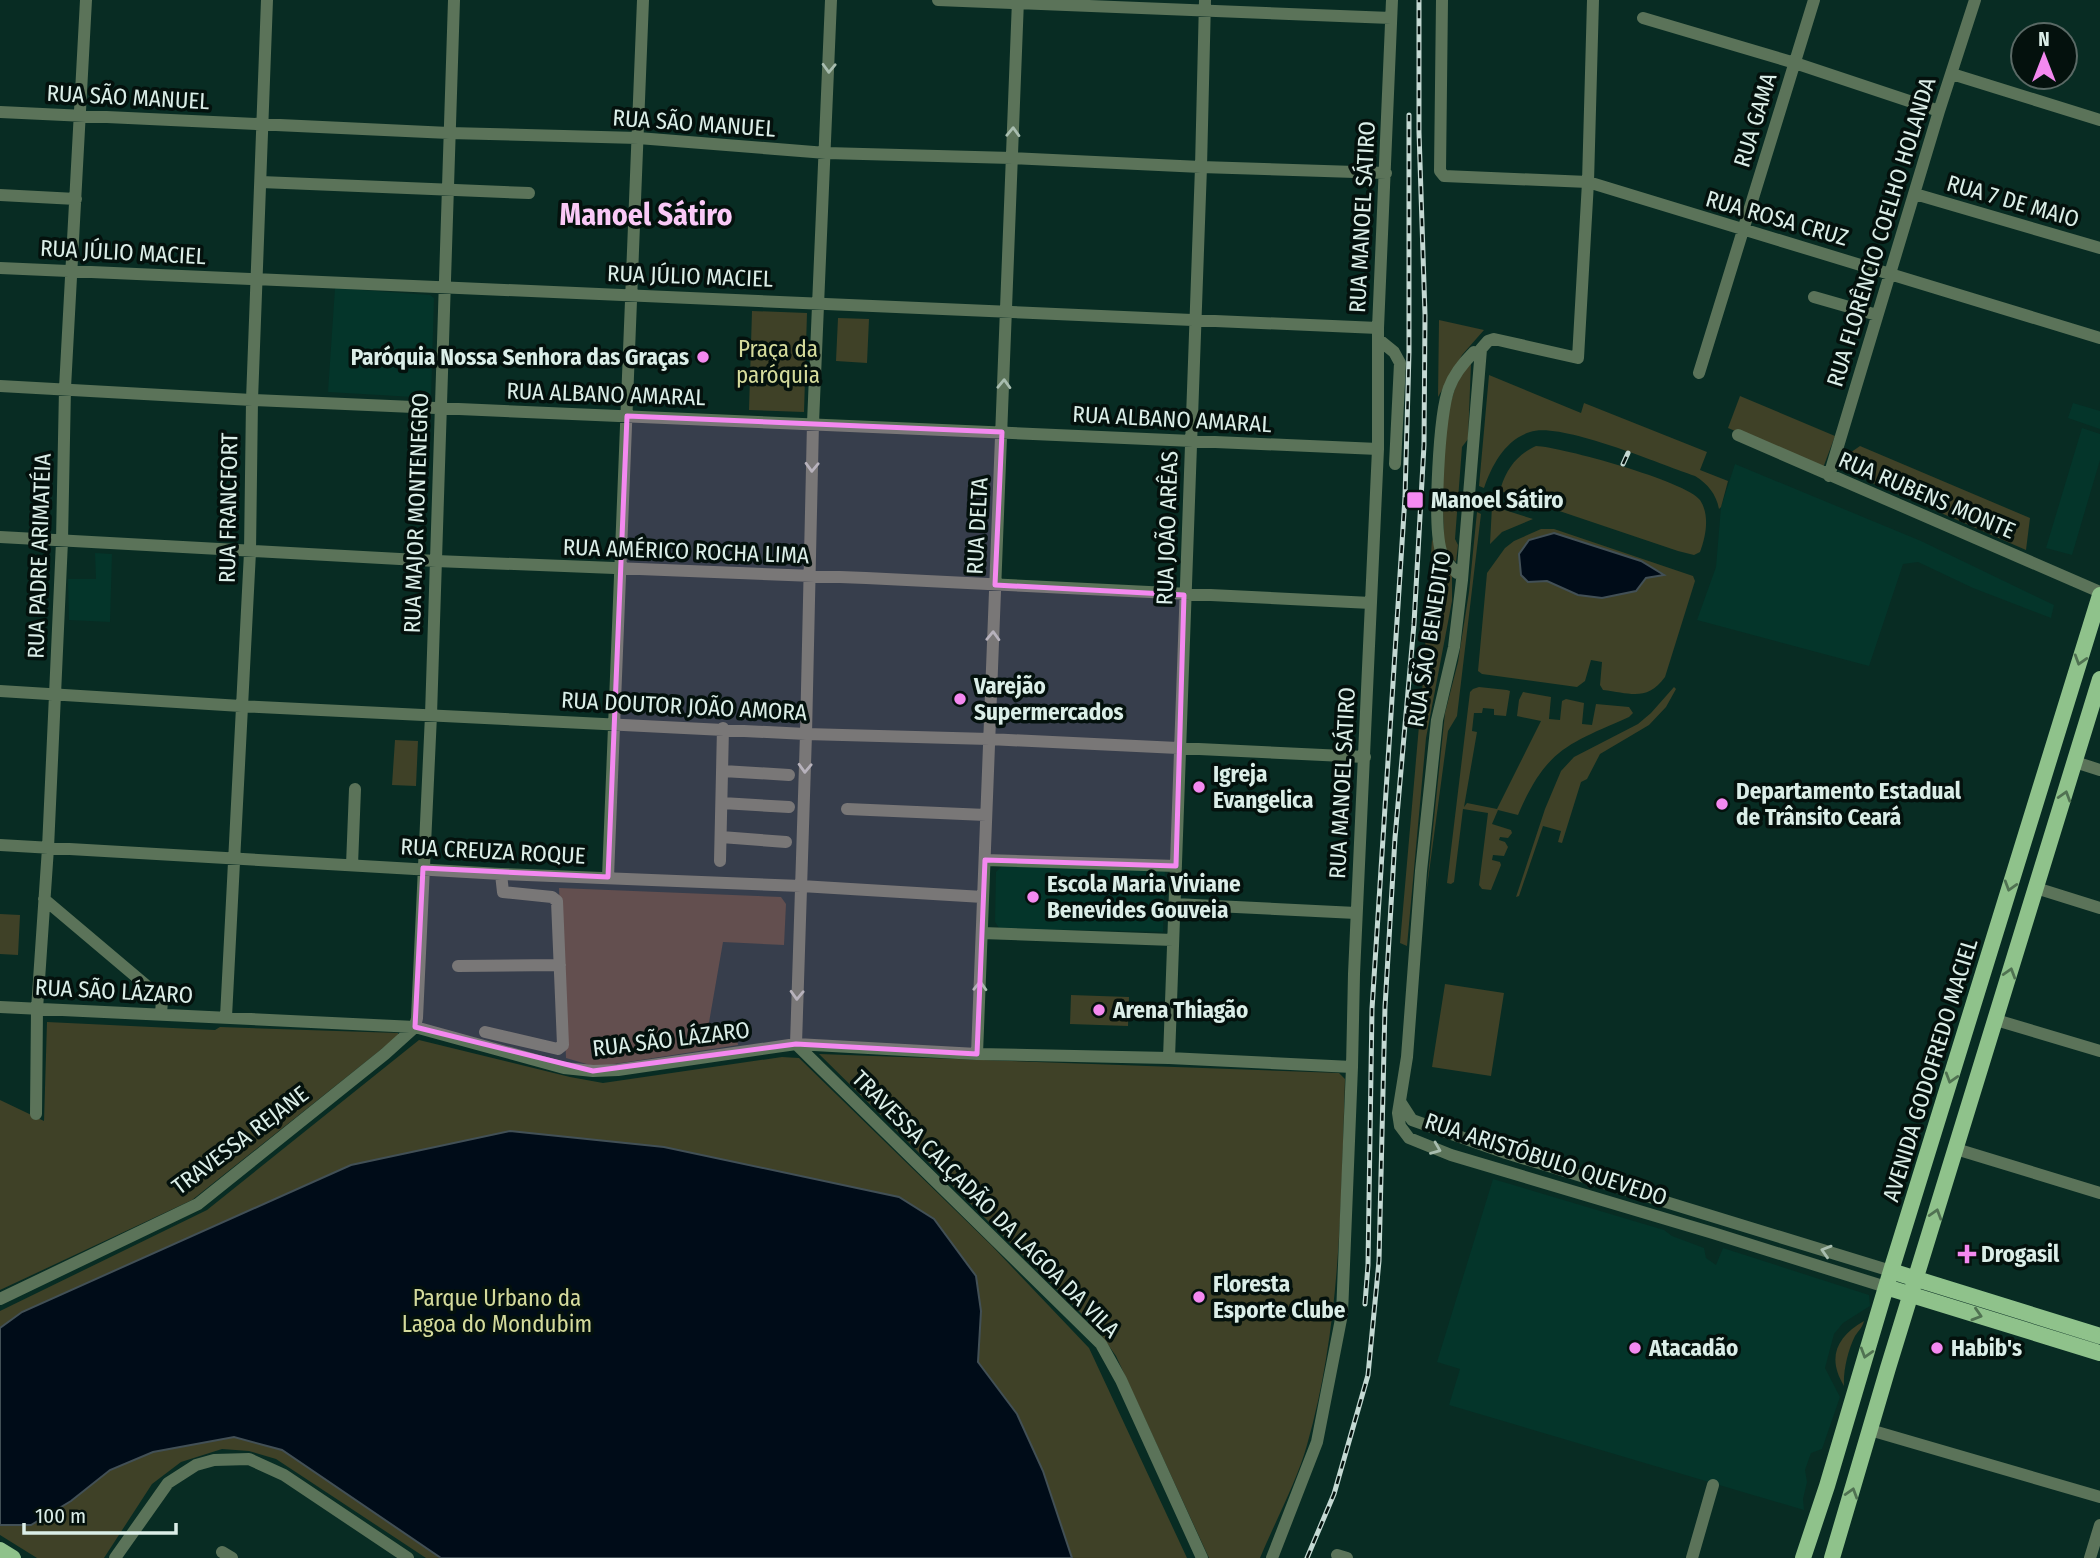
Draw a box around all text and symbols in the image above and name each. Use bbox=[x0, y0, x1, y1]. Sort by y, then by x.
north arrow bbox=[2009, 21, 2079, 91]
text: N bbox=[2038, 28, 2050, 51]
one-way arrow bbox=[821, 63, 837, 74]
street label: RUA GAMA bbox=[1727, 70, 1783, 170]
street label: RUA FLORÊNCIO COELHO HOLANDA bbox=[1821, 74, 1941, 390]
street label: RUA SÃO MANUEL bbox=[46, 79, 210, 115]
street label: RUA SÃO MANUEL bbox=[612, 103, 776, 143]
street label: RUA MANOEL SÁTIRO bbox=[1342, 120, 1381, 314]
one-way arrow bbox=[1005, 126, 1020, 137]
street label: RUA 7 DE MAIO bbox=[1944, 169, 2082, 233]
street label: RUA ROSA CRUZ bbox=[1703, 184, 1852, 252]
district label: Manoel Sátiro bbox=[560, 197, 732, 233]
street label: RUA JÚLIO MACIEL bbox=[39, 233, 207, 270]
street label: RUA JÚLIO MACIEL bbox=[607, 258, 773, 293]
park label: Praça da paróquia bbox=[736, 335, 820, 389]
place label: Paróquia Nossa Senhora das Graças bbox=[351, 343, 689, 371]
marker: Paróquia Nossa Senhora das Graças bbox=[695, 349, 711, 365]
street label: RUA ALBANO AMARAL bbox=[506, 377, 706, 411]
one-way arrow bbox=[996, 378, 1011, 389]
street label: RUA MAJOR MONTENEGRO bbox=[398, 392, 434, 634]
street label: RUA ALBANO AMARAL bbox=[1072, 400, 1272, 438]
street label: RUA FRANCFORT bbox=[213, 432, 243, 583]
street label: RUA RUBENS MONTE bbox=[1834, 445, 2020, 545]
street label: RUA JOÃO ARÊAS bbox=[1150, 450, 1184, 606]
street label: RUA PADRE ARIMATÉIA bbox=[20, 453, 57, 659]
one-way arrow bbox=[804, 462, 820, 473]
street label: RUA DELTA bbox=[960, 477, 994, 575]
place label: Manoel Sátiro bbox=[1431, 486, 1564, 514]
marker: Manoel Sátiro bbox=[1405, 490, 1425, 510]
street label: RUA AMÉRICO ROCHA LIMA bbox=[562, 532, 810, 569]
street label: RUA SÃO BENEDITO bbox=[1401, 549, 1457, 729]
one-way arrow bbox=[986, 630, 1001, 641]
one-way arrow bbox=[2073, 653, 2088, 665]
place label: Varejão Supermercados bbox=[973, 672, 1124, 726]
street label: RUA DOUTOR JOÃO AMORA bbox=[560, 686, 808, 726]
street label: RUA MANOEL SÁTIRO bbox=[1322, 686, 1361, 880]
marker: Varejão Supermercados bbox=[952, 691, 968, 707]
place label: Igreja Evangelica bbox=[1213, 760, 1313, 814]
one-way arrow bbox=[798, 762, 813, 773]
place label: Departamento Estadual de Trânsito Ceará bbox=[1736, 777, 1962, 831]
marker: Igreja Evangelica bbox=[1191, 779, 1207, 795]
one-way arrow bbox=[2056, 790, 2071, 802]
marker: Departamento Estadual de Trânsito Ceará bbox=[1714, 796, 1730, 812]
street label: RUA CREUZA ROQUE bbox=[400, 832, 586, 870]
place label: Escola Maria Viviane Benevides Gouveia bbox=[1047, 870, 1241, 924]
one-way arrow bbox=[2004, 880, 2018, 892]
marker: Escola Maria Viviane Benevides Gouveia bbox=[1025, 889, 1041, 905]
street label: AVENIDA GODOFREDO MACIEL bbox=[1877, 935, 1983, 1205]
one-way arrow bbox=[2002, 967, 2017, 979]
street label: RUA SÃO LÁZARO bbox=[34, 972, 194, 1009]
one-way arrow bbox=[973, 980, 988, 991]
one-way arrow bbox=[790, 990, 805, 1001]
place label: Arena Thiagão bbox=[1112, 996, 1248, 1024]
marker: Arena Thiagão bbox=[1091, 1002, 1107, 1018]
street label: RUA SÃO LÁZARO bbox=[591, 1014, 751, 1063]
street label: TRAVESSA CALÇADÃO DA LAGOA DA VILA bbox=[846, 1064, 1126, 1344]
one-way arrow bbox=[1944, 1072, 1959, 1084]
street label: TRAVESSA REJANE bbox=[166, 1080, 314, 1200]
street label: RUA ARISTÓBULO QUEVEDO bbox=[1421, 1107, 1671, 1211]
one-way arrow bbox=[1429, 1141, 1441, 1155]
one-way arrow bbox=[1928, 1208, 1943, 1220]
place label: Drogasil bbox=[1981, 1240, 2060, 1268]
one-way arrow bbox=[1821, 1245, 1833, 1260]
marker: Drogasil bbox=[1959, 1246, 1975, 1262]
place label: Floresta Esporte Clube bbox=[1213, 1270, 1346, 1324]
park label: Parque Urbano da Lagoa do Mondubim bbox=[402, 1284, 592, 1338]
marker: Floresta Esporte Clube bbox=[1191, 1289, 1207, 1305]
one-way arrow bbox=[1971, 1306, 1983, 1321]
place label: Atacadão bbox=[1648, 1334, 1738, 1362]
place label: Habib's bbox=[1951, 1334, 2022, 1362]
marker: Atacadão bbox=[1627, 1340, 1643, 1356]
marker: Habib's bbox=[1929, 1340, 1945, 1356]
one-way arrow bbox=[1860, 1346, 1875, 1358]
one-way arrow bbox=[1843, 1487, 1858, 1499]
scale bar bbox=[24, 1492, 177, 1536]
text: 100 m bbox=[35, 1503, 86, 1529]

